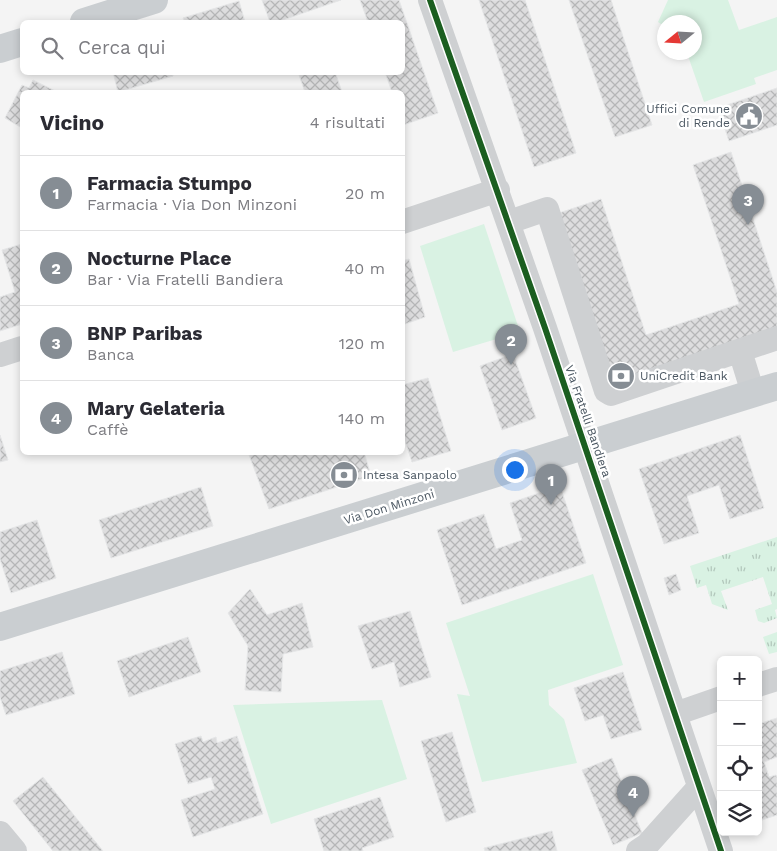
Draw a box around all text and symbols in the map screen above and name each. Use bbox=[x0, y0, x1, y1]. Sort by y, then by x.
north arrow bbox=[657, 15, 702, 60]
search box bbox=[20, 20, 405, 75]
icon: search bbox=[38, 34, 66, 62]
text: Cerca qui bbox=[78, 36, 166, 59]
public building icon: Uffici Comune di Rende bbox=[734, 101, 764, 131]
place label: Uffici Comune di Rende bbox=[646, 102, 730, 130]
text: Vicino bbox=[40, 110, 104, 135]
text: 4 risultati bbox=[310, 113, 385, 132]
text: Farmacia Stumpo bbox=[87, 172, 252, 195]
text: 1 bbox=[53, 184, 59, 203]
text: 20 m bbox=[345, 184, 385, 203]
pin: 3 bbox=[732, 184, 764, 225]
text: Farmacia · Via Don Minzoni bbox=[87, 195, 297, 214]
text: Nocturne Place bbox=[87, 247, 231, 270]
text: 2 bbox=[51, 259, 61, 278]
text: 40 m bbox=[345, 259, 385, 278]
text: Bar · Via Fratelli Bandiera bbox=[87, 270, 283, 289]
text: BNP Paribas bbox=[87, 322, 202, 345]
pin: 2 bbox=[495, 324, 527, 365]
text: 3 bbox=[51, 334, 61, 353]
text: 120 m bbox=[339, 334, 385, 353]
text: Banca bbox=[87, 345, 134, 364]
bank icon: UniCredit Bank bbox=[606, 361, 636, 391]
street label: Via Fratelli Bandiera bbox=[562, 363, 614, 479]
place label: UniCredit Bank bbox=[640, 369, 728, 383]
text: Mary Gelateria bbox=[87, 397, 225, 420]
text: 4 bbox=[51, 409, 61, 428]
text: 140 m bbox=[338, 409, 385, 428]
text: Caffè bbox=[87, 420, 129, 439]
your location bbox=[502, 457, 528, 483]
bank icon: Intesa Sanpaolo bbox=[329, 460, 359, 490]
pin: 1 bbox=[535, 464, 567, 505]
place label: Intesa Sanpaolo bbox=[363, 468, 457, 482]
street label: Via Don Minzoni bbox=[342, 487, 436, 527]
map controls bbox=[717, 656, 762, 836]
button: + bbox=[717, 656, 762, 701]
button: − bbox=[717, 701, 762, 746]
button: locate bbox=[717, 746, 762, 791]
pin: 4 bbox=[617, 776, 649, 817]
button: layers bbox=[717, 791, 762, 836]

